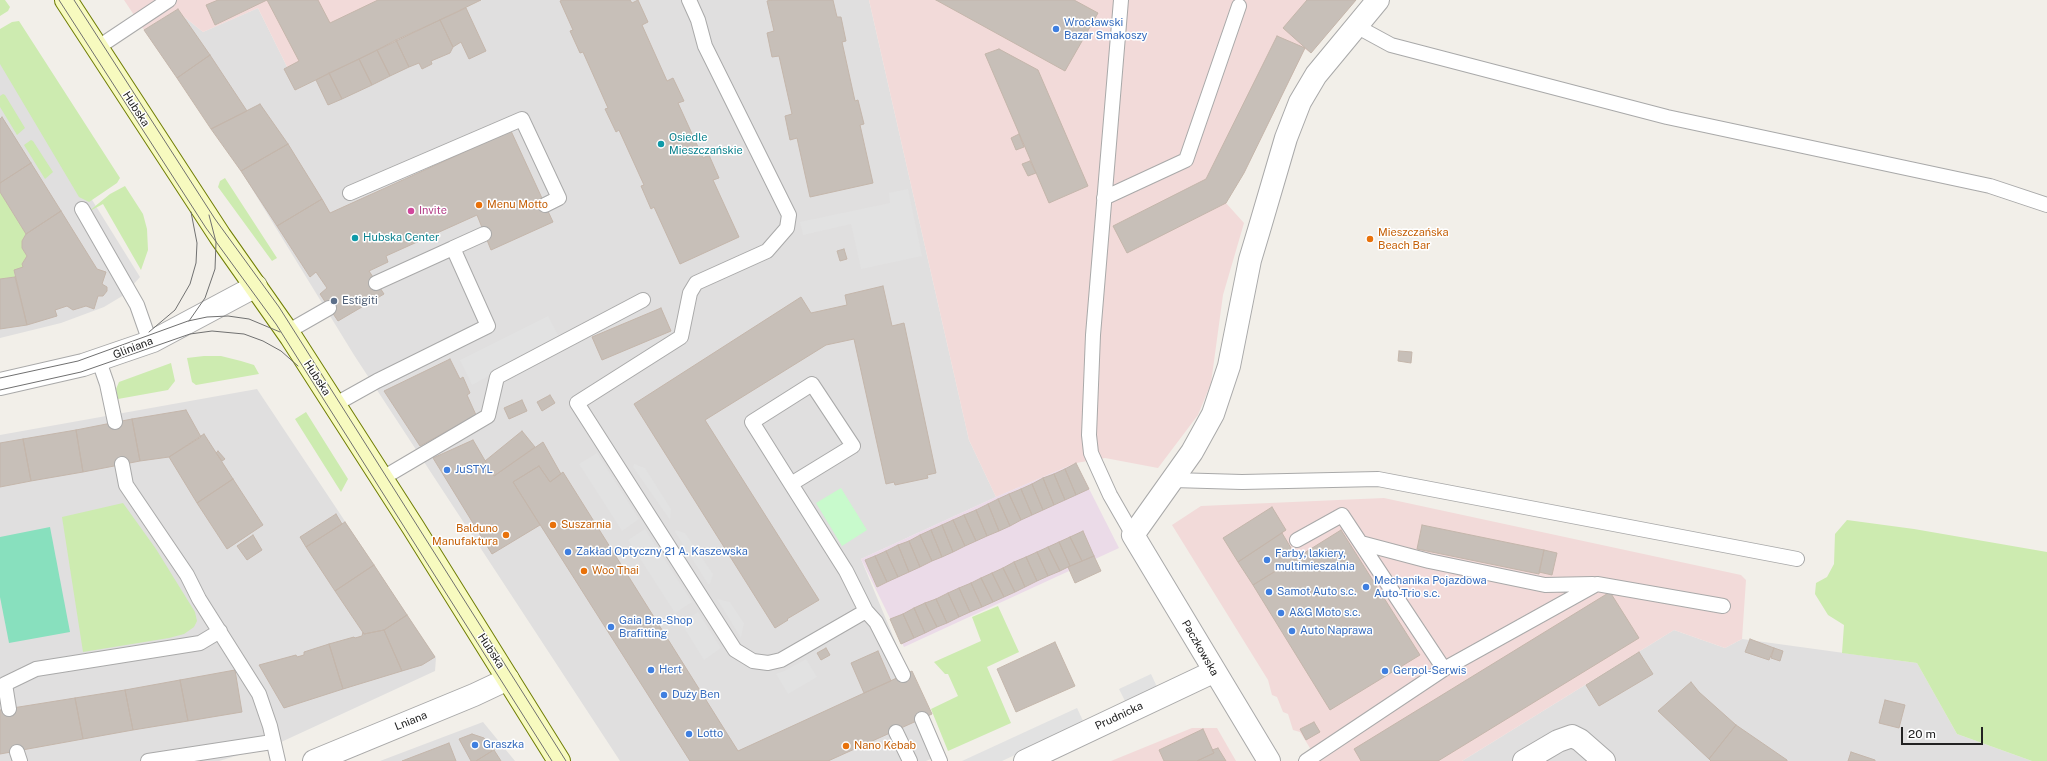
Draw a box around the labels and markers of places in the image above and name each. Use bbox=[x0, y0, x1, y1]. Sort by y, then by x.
place label: Wrocławski Bazar Smakoszy bbox=[1064, 16, 1148, 42]
marker: Wrocławski Bazar Smakoszy bbox=[1051, 24, 1061, 34]
place label: Osiedle Mieszczańskie bbox=[669, 131, 743, 157]
marker: Osiedle Mieszczańskie bbox=[656, 139, 666, 149]
place label: Menu Motto bbox=[487, 198, 548, 212]
marker: Menu Motto bbox=[474, 200, 484, 210]
place label: Invite bbox=[419, 204, 447, 218]
marker: Invite bbox=[406, 206, 416, 216]
place label: Mieszczańska Beach Bar bbox=[1378, 226, 1449, 252]
place label: Hubska Center bbox=[363, 231, 439, 245]
marker: Hubska Center bbox=[350, 233, 360, 243]
marker: Mieszczańska Beach Bar bbox=[1365, 234, 1375, 244]
place label: Estigiti bbox=[342, 294, 378, 308]
marker: Estigiti bbox=[329, 296, 339, 306]
place label: JuSTYL bbox=[455, 463, 493, 477]
marker: JuSTYL bbox=[442, 465, 452, 475]
place label: Suszarnia bbox=[561, 518, 611, 532]
marker: Suszarnia bbox=[548, 520, 558, 530]
place label: Balduno Manufaktura bbox=[432, 522, 498, 548]
marker: Balduno Manufaktura bbox=[501, 530, 511, 540]
place label: Zakład Optyczny 21 A. Kaszewska bbox=[576, 545, 748, 559]
marker: Zakład Optyczny 21 A. Kaszewska bbox=[563, 547, 573, 557]
place label: Farby, lakiery, multimieszalnia bbox=[1275, 547, 1355, 573]
marker: Farby, lakiery, multimieszalnia bbox=[1262, 555, 1272, 565]
place label: Woo Thai bbox=[592, 564, 639, 578]
marker: Woo Thai bbox=[579, 566, 589, 576]
place label: Mechanika Pojazdowa Auto-Trio s.c. bbox=[1374, 574, 1487, 600]
marker: Mechanika Pojazdowa Auto-Trio s.c. bbox=[1361, 582, 1371, 592]
place label: Samot Auto s.c. bbox=[1277, 585, 1356, 599]
marker: Samot Auto s.c. bbox=[1264, 587, 1274, 597]
place label: A&G Moto s.c. bbox=[1289, 606, 1360, 620]
marker: A&G Moto s.c. bbox=[1276, 608, 1286, 618]
place label: Gaia Bra-Shop Brafitting bbox=[619, 614, 693, 640]
marker: Gaia Bra-Shop Brafitting bbox=[606, 622, 616, 632]
place label: Auto Naprawa bbox=[1300, 624, 1373, 638]
marker: Auto Naprawa bbox=[1287, 626, 1297, 636]
place label: Hert bbox=[659, 663, 682, 677]
place label: Gerpol-Serwis bbox=[1393, 664, 1466, 678]
marker: Hert bbox=[646, 665, 656, 675]
marker: Gerpol-Serwis bbox=[1380, 666, 1390, 676]
place label: Duży Ben bbox=[672, 688, 720, 702]
marker: Duży Ben bbox=[659, 690, 669, 700]
place label: Lotto bbox=[697, 727, 723, 741]
marker: Lotto bbox=[684, 729, 694, 739]
place label: Graszka bbox=[483, 738, 524, 752]
place label: Nano Kebab bbox=[854, 739, 916, 753]
marker: Graszka bbox=[470, 740, 480, 750]
marker: Nano Kebab bbox=[841, 741, 851, 751]

